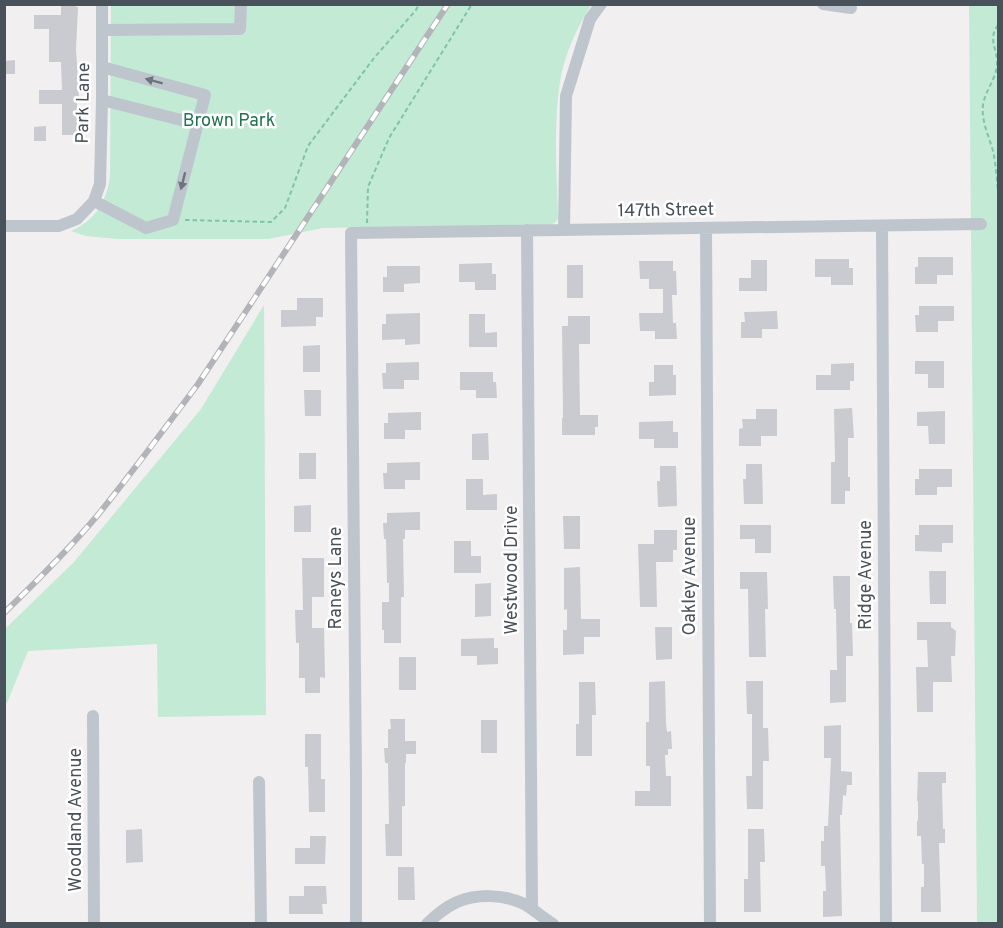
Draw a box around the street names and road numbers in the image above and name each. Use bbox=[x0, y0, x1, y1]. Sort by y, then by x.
street label: Park Lane bbox=[72, 62, 96, 144]
street label: 147th Street bbox=[618, 199, 714, 223]
street label: Westwood Drive bbox=[501, 505, 524, 635]
street label: Oakley Avenue bbox=[679, 516, 702, 636]
street label: Ridge Avenue bbox=[855, 520, 878, 630]
street label: Raneys Lane bbox=[325, 527, 348, 629]
street label: Woodland Avenue bbox=[65, 748, 88, 892]

